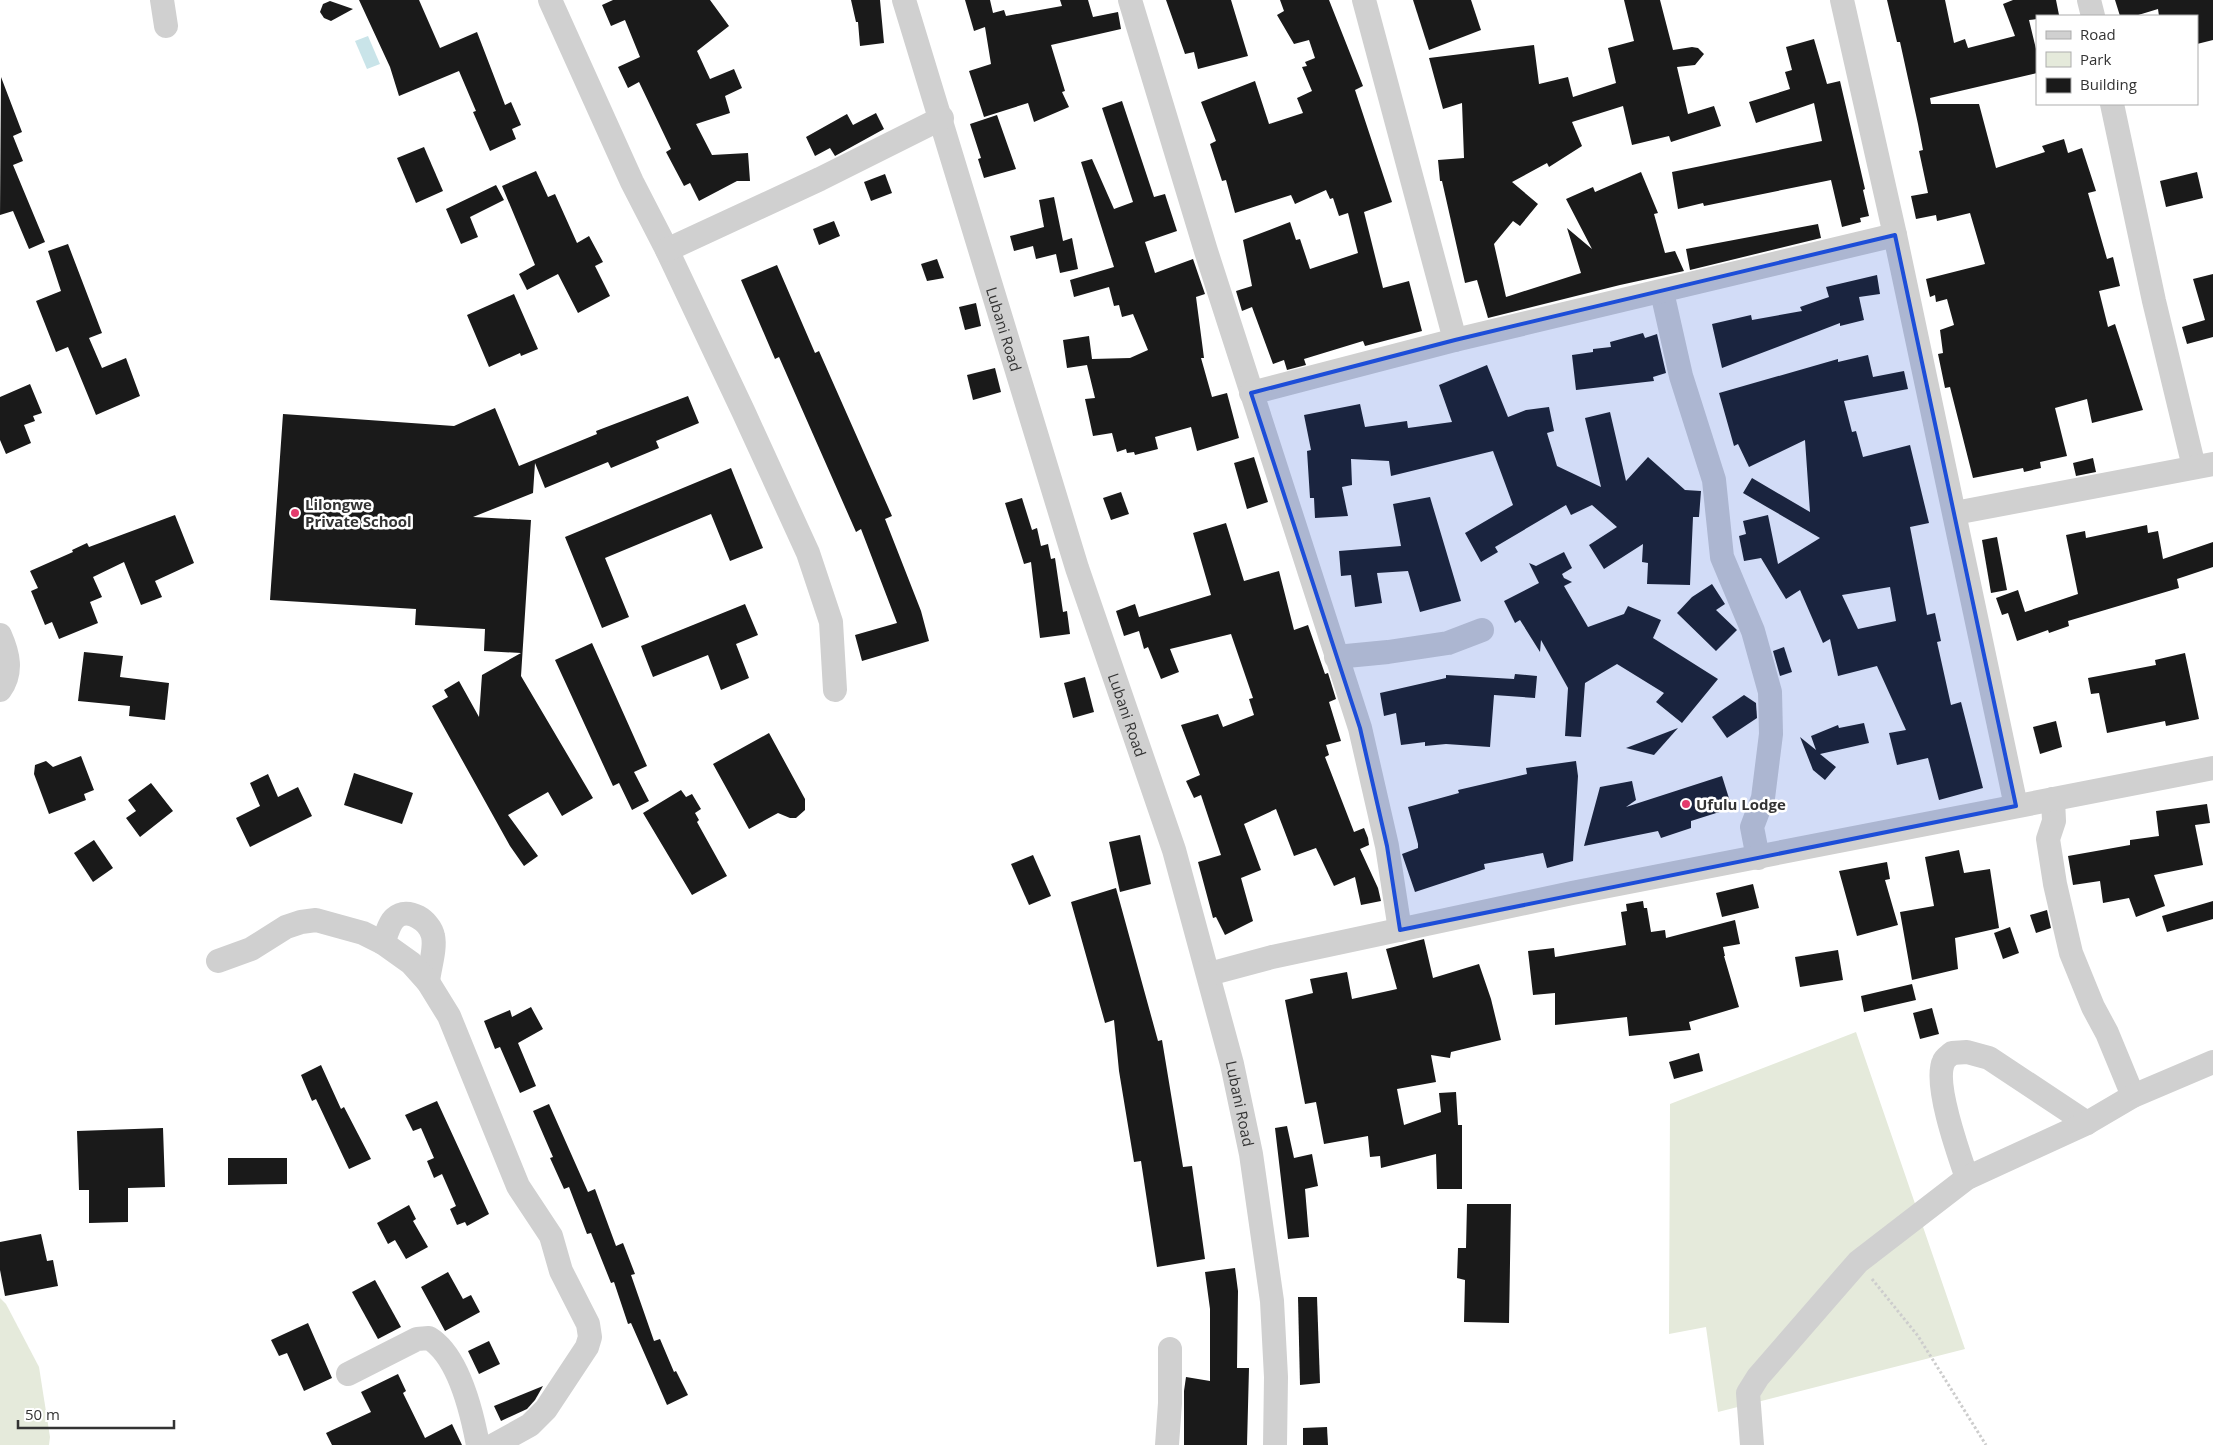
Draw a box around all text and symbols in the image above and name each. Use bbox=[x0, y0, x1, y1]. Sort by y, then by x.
legend bbox=[2036, 15, 2198, 105]
text: Road bbox=[2080, 24, 2116, 44]
text: Park bbox=[2080, 49, 2111, 69]
text: Building bbox=[2080, 74, 2137, 94]
street label: Lubani Road bbox=[982, 284, 1027, 374]
place label: Lilongwe Private School bbox=[305, 494, 412, 531]
marker: Lilongwe Private School bbox=[289, 507, 301, 519]
street label: Lubani Road bbox=[1104, 670, 1151, 759]
place label: Ufulu Lodge bbox=[1696, 794, 1786, 814]
marker: Ufulu Lodge bbox=[1680, 798, 1692, 810]
street label: Lubani Road bbox=[1222, 1059, 1259, 1148]
scale bar bbox=[18, 1398, 174, 1430]
text: 50 m bbox=[25, 1404, 60, 1424]

